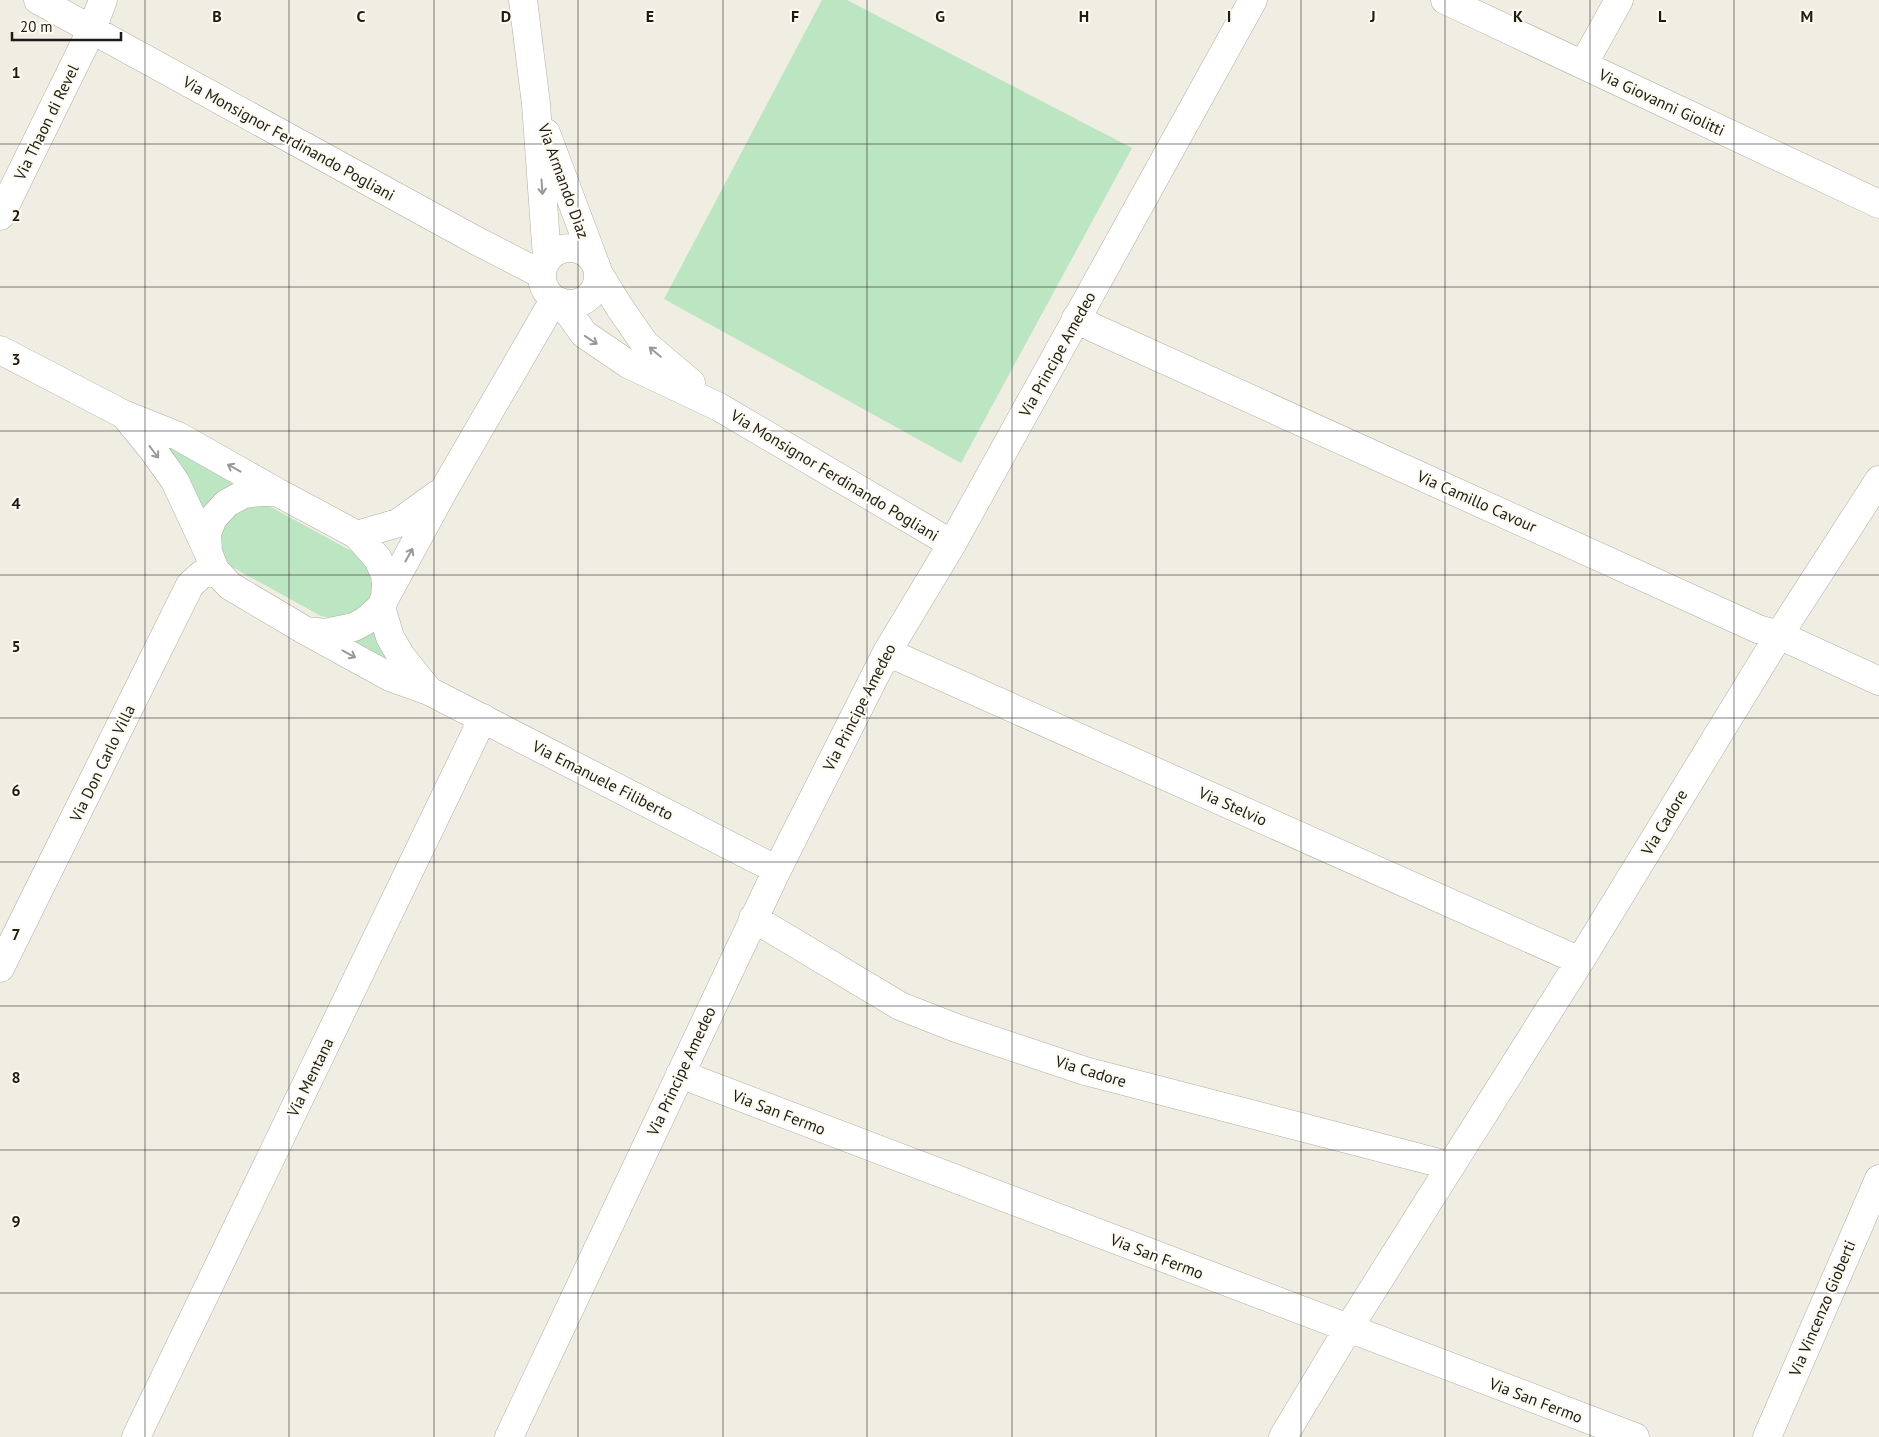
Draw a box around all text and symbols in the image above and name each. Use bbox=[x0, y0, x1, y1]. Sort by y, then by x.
text: B bbox=[212, 6, 222, 26]
text: C bbox=[357, 6, 366, 26]
text: D bbox=[501, 6, 511, 26]
text: E bbox=[646, 6, 654, 26]
text: F bbox=[791, 6, 799, 26]
text: G bbox=[935, 6, 945, 26]
text: H bbox=[1079, 6, 1089, 26]
text: I bbox=[1227, 6, 1231, 26]
text: J bbox=[1369, 6, 1376, 26]
text: K bbox=[1513, 6, 1523, 26]
text: L bbox=[1658, 6, 1667, 26]
text: M bbox=[1801, 6, 1813, 26]
scale bar bbox=[12, 10, 121, 42]
text: 20 m bbox=[20, 17, 53, 36]
street label: Via Thaon di Revel bbox=[9, 61, 83, 184]
text: 1 bbox=[11, 62, 21, 82]
street label: Via Giovanni Giolitti bbox=[1595, 64, 1728, 140]
street label: Via Monsignor Ferdinando Pogliani bbox=[179, 71, 399, 205]
street label: Via Armando Diaz bbox=[534, 120, 594, 241]
one-way arrow bbox=[537, 179, 547, 195]
text: 2 bbox=[11, 205, 21, 225]
street label: Via Principe Amedeo bbox=[1014, 288, 1100, 421]
one-way arrow bbox=[584, 335, 598, 345]
one-way arrow bbox=[649, 347, 662, 358]
text: 3 bbox=[11, 349, 21, 369]
street label: Via Monsignor Ferdinando Pogliani bbox=[726, 404, 943, 545]
one-way arrow bbox=[149, 445, 160, 458]
one-way arrow bbox=[228, 462, 242, 472]
street label: Via Camillo Cavour bbox=[1413, 465, 1540, 537]
text: 4 bbox=[11, 493, 21, 513]
one-way arrow bbox=[404, 549, 414, 563]
text: 5 bbox=[11, 636, 21, 656]
street label: Via Principe Amedeo bbox=[818, 640, 900, 775]
one-way arrow bbox=[341, 650, 355, 660]
street label: Via Don Carlo Villa bbox=[65, 701, 139, 826]
street label: Via Emanuele Filiberto bbox=[528, 735, 677, 824]
text: 6 bbox=[11, 780, 21, 800]
street label: Via Stelvio bbox=[1195, 782, 1270, 830]
street label: Via Cadore bbox=[1636, 786, 1691, 859]
text: 7 bbox=[11, 924, 21, 944]
street label: Via Principe Amedeo bbox=[642, 1003, 720, 1140]
street label: Via Mentana bbox=[282, 1034, 338, 1121]
street label: Via Cadore bbox=[1052, 1050, 1129, 1091]
text: 8 bbox=[11, 1067, 21, 1087]
street label: Via San Fermo bbox=[729, 1085, 829, 1139]
text: 9 bbox=[11, 1211, 21, 1231]
street label: Via San Fermo bbox=[1107, 1229, 1207, 1283]
street label: Via Vincenzo Gioberti bbox=[1784, 1237, 1860, 1380]
street label: Via San Fermo bbox=[1486, 1373, 1586, 1427]

